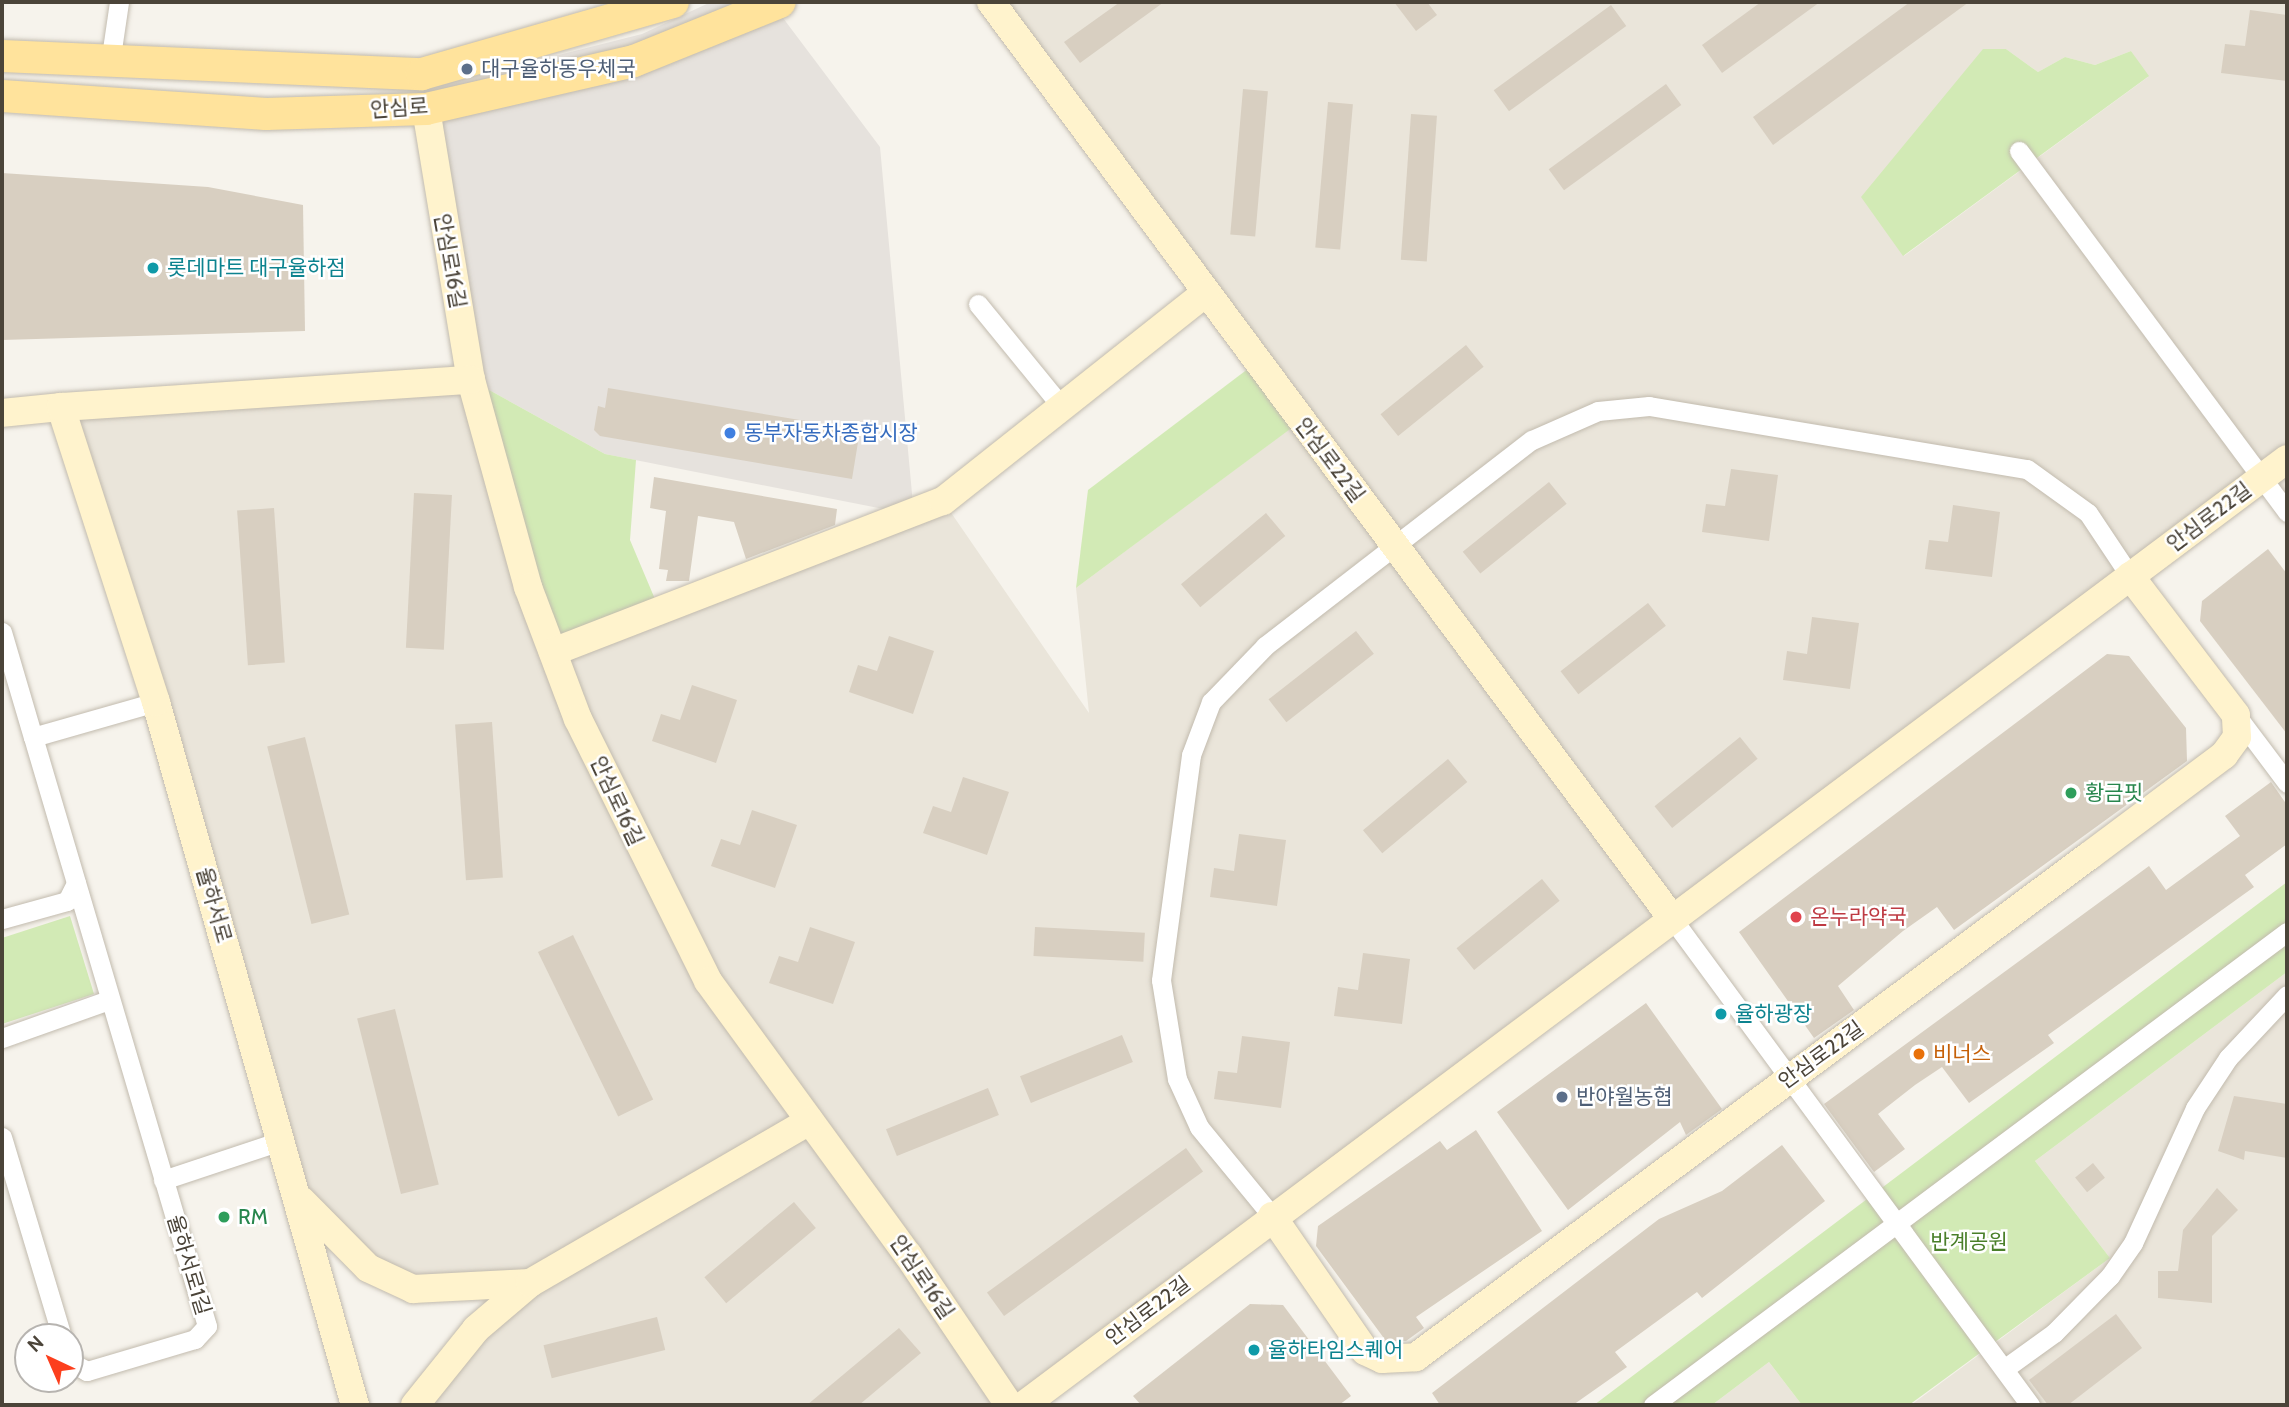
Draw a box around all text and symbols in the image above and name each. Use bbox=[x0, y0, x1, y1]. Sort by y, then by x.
place label: 대구율하동우체국 bbox=[481, 56, 636, 82]
marker: 대구율하동우체국 bbox=[459, 61, 475, 77]
street label: 안심로 bbox=[369, 93, 429, 123]
street label: 안심로16길 bbox=[429, 212, 471, 310]
place label: 롯데마트 대구율하점 bbox=[167, 255, 346, 281]
marker: 롯데마트 대구율하점 bbox=[145, 260, 161, 276]
street label: 안심로22길 bbox=[1290, 413, 1370, 507]
place label: 동부자동차종합시장 bbox=[744, 420, 918, 446]
marker: 동부자동차종합시장 bbox=[722, 425, 738, 441]
street label: 안심로22길 bbox=[2162, 477, 2256, 557]
street label: 안심로16길 bbox=[585, 752, 649, 850]
place label: 황금핏 bbox=[2085, 780, 2143, 806]
marker: 황금핏 bbox=[2063, 785, 2079, 801]
street label: 율하서로 bbox=[191, 864, 237, 946]
place label: 온누라약국 bbox=[1810, 904, 1907, 930]
marker: 온누라약국 bbox=[1788, 909, 1804, 925]
place label: 율하광장 bbox=[1735, 1001, 1812, 1027]
marker: 율하광장 bbox=[1713, 1006, 1729, 1022]
street label: 안심로22길 bbox=[1773, 1016, 1869, 1094]
place label: 비너스 bbox=[1933, 1041, 1991, 1067]
marker: 비너스 bbox=[1911, 1046, 1927, 1062]
place label: 반야월농협 bbox=[1576, 1084, 1673, 1110]
marker: 반야월농협 bbox=[1554, 1089, 1570, 1105]
place label: RM bbox=[238, 1204, 268, 1230]
marker: RM bbox=[216, 1209, 232, 1225]
street label: 율하서로1길 bbox=[162, 1212, 216, 1318]
park label: 반계공원 bbox=[1930, 1229, 2008, 1255]
street label: 안심로16길 bbox=[885, 1230, 959, 1324]
street label: 안심로22길 bbox=[1101, 1271, 1195, 1351]
north arrow bbox=[14, 1323, 84, 1393]
text: N bbox=[23, 1331, 48, 1357]
place label: 율하타임스퀘어 bbox=[1268, 1337, 1403, 1363]
marker: 율하타임스퀘어 bbox=[1246, 1342, 1262, 1358]

